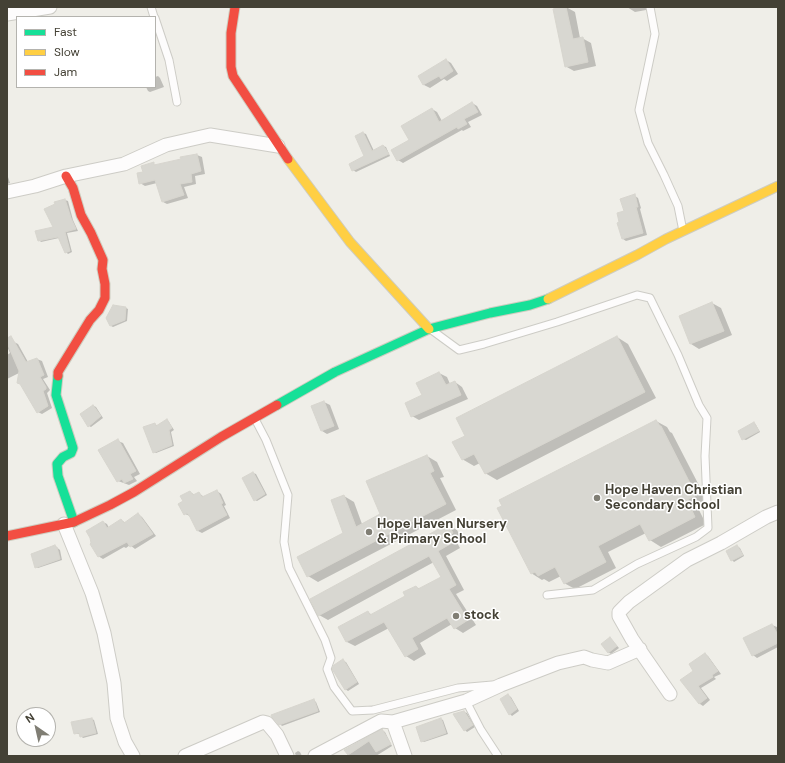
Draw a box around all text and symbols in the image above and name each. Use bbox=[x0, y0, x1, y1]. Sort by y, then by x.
legend bbox=[16, 16, 156, 88]
text: Fast bbox=[54, 24, 77, 40]
text: Slow bbox=[54, 44, 80, 60]
text: Jam bbox=[54, 64, 77, 80]
place label: Hope Haven Christian Secondary School bbox=[605, 483, 742, 514]
marker: Hope Haven Christian Secondary School bbox=[592, 493, 602, 503]
place label: Hope Haven Nursery & Primary School bbox=[377, 517, 507, 548]
marker: Hope Haven Nursery & Primary School bbox=[364, 527, 374, 537]
place label: stock bbox=[464, 608, 500, 624]
marker: stock bbox=[451, 611, 461, 621]
north arrow bbox=[16, 707, 56, 747]
text: N bbox=[23, 710, 37, 726]

